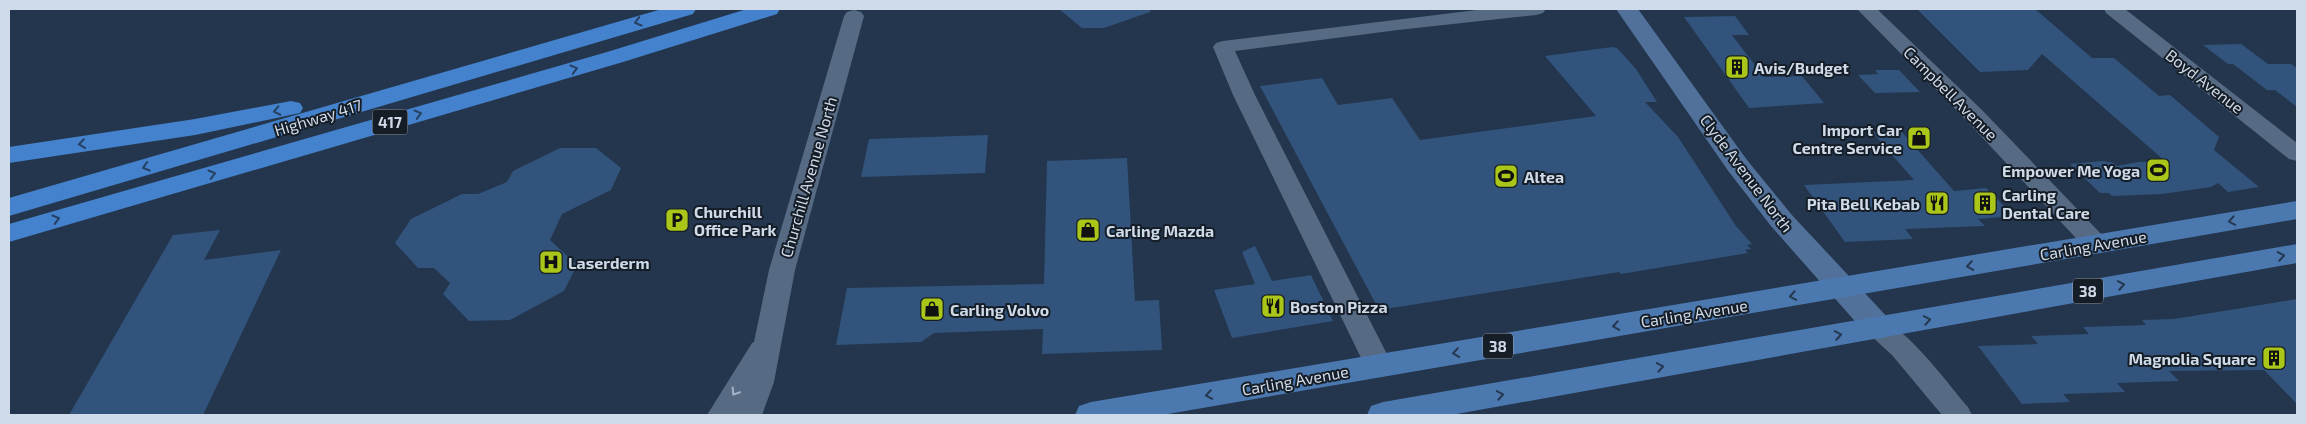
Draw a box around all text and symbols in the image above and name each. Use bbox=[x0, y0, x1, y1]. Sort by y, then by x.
one-way arrow bbox=[634, 17, 642, 27]
street label: Campbell Avenue bbox=[1900, 42, 2002, 144]
street label: Boyd Avenue bbox=[2162, 45, 2248, 117]
building icon: Avis/Budget bbox=[1724, 54, 1750, 80]
place label: Avis/Budget bbox=[1754, 58, 1849, 77]
one-way arrow bbox=[570, 64, 578, 74]
street label: Churchill Avenue North bbox=[776, 94, 840, 260]
street label: Highway 417 bbox=[272, 95, 364, 139]
one-way arrow bbox=[272, 105, 281, 116]
road number: 417 bbox=[372, 110, 408, 134]
one-way arrow bbox=[414, 110, 422, 120]
street label: Clyde Avenue North bbox=[1697, 110, 1797, 236]
place label: Import Car Centre Service bbox=[1792, 120, 1902, 157]
shop icon: Import Car Centre Service bbox=[1906, 125, 1932, 151]
one-way arrow bbox=[78, 138, 86, 149]
sports icon: Empower Me Yoga bbox=[2145, 157, 2171, 183]
place label: Empower Me Yoga bbox=[2002, 161, 2140, 180]
one-way arrow bbox=[143, 162, 151, 172]
sports icon: Altea bbox=[1493, 163, 1519, 189]
place label: Altea bbox=[1524, 167, 1564, 186]
one-way arrow bbox=[207, 169, 215, 179]
place label: Carling Dental Care bbox=[2002, 185, 2090, 222]
restaurant icon: Pita Bell Kebab bbox=[1924, 190, 1950, 216]
building icon: Carling Dental Care bbox=[1972, 190, 1998, 216]
place label: Pita Bell Kebab bbox=[1807, 194, 1920, 213]
place label: Churchill Office Park bbox=[694, 202, 777, 239]
parking icon: Churchill Office Park bbox=[664, 207, 690, 233]
one-way arrow bbox=[51, 214, 60, 225]
one-way arrow bbox=[2228, 216, 2236, 226]
shop icon: Carling Mazda bbox=[1075, 217, 1101, 243]
place label: Carling Mazda bbox=[1106, 221, 1214, 240]
street label: Carling Avenue bbox=[2038, 226, 2148, 264]
hospital icon: Laserderm bbox=[538, 249, 564, 275]
one-way arrow bbox=[2277, 251, 2286, 261]
place label: Laserderm bbox=[568, 253, 649, 272]
one-way arrow bbox=[1966, 260, 1975, 270]
road number: 38 bbox=[2073, 278, 2103, 304]
one-way arrow bbox=[2117, 280, 2126, 290]
one-way arrow bbox=[1789, 291, 1798, 301]
restaurant icon: Boston Pizza bbox=[1260, 293, 1286, 319]
street label: Carling Avenue bbox=[1639, 295, 1749, 331]
shop icon: Carling Volvo bbox=[919, 296, 945, 322]
place label: Boston Pizza bbox=[1290, 297, 1388, 316]
place label: Carling Volvo bbox=[950, 300, 1049, 319]
one-way arrow bbox=[1923, 315, 1931, 325]
one-way arrow bbox=[1612, 321, 1620, 331]
one-way arrow bbox=[1833, 331, 1842, 341]
road number: 38 bbox=[1483, 334, 1513, 358]
building icon: Magnolia Square bbox=[2261, 345, 2287, 371]
one-way arrow bbox=[1451, 347, 1459, 358]
place label: Magnolia Square bbox=[2128, 349, 2256, 368]
street label: Carling Avenue bbox=[1240, 361, 1350, 399]
one-way arrow bbox=[1656, 362, 1665, 372]
one-way arrow bbox=[731, 387, 741, 396]
one-way arrow bbox=[1205, 389, 1214, 399]
one-way arrow bbox=[1496, 390, 1505, 400]

